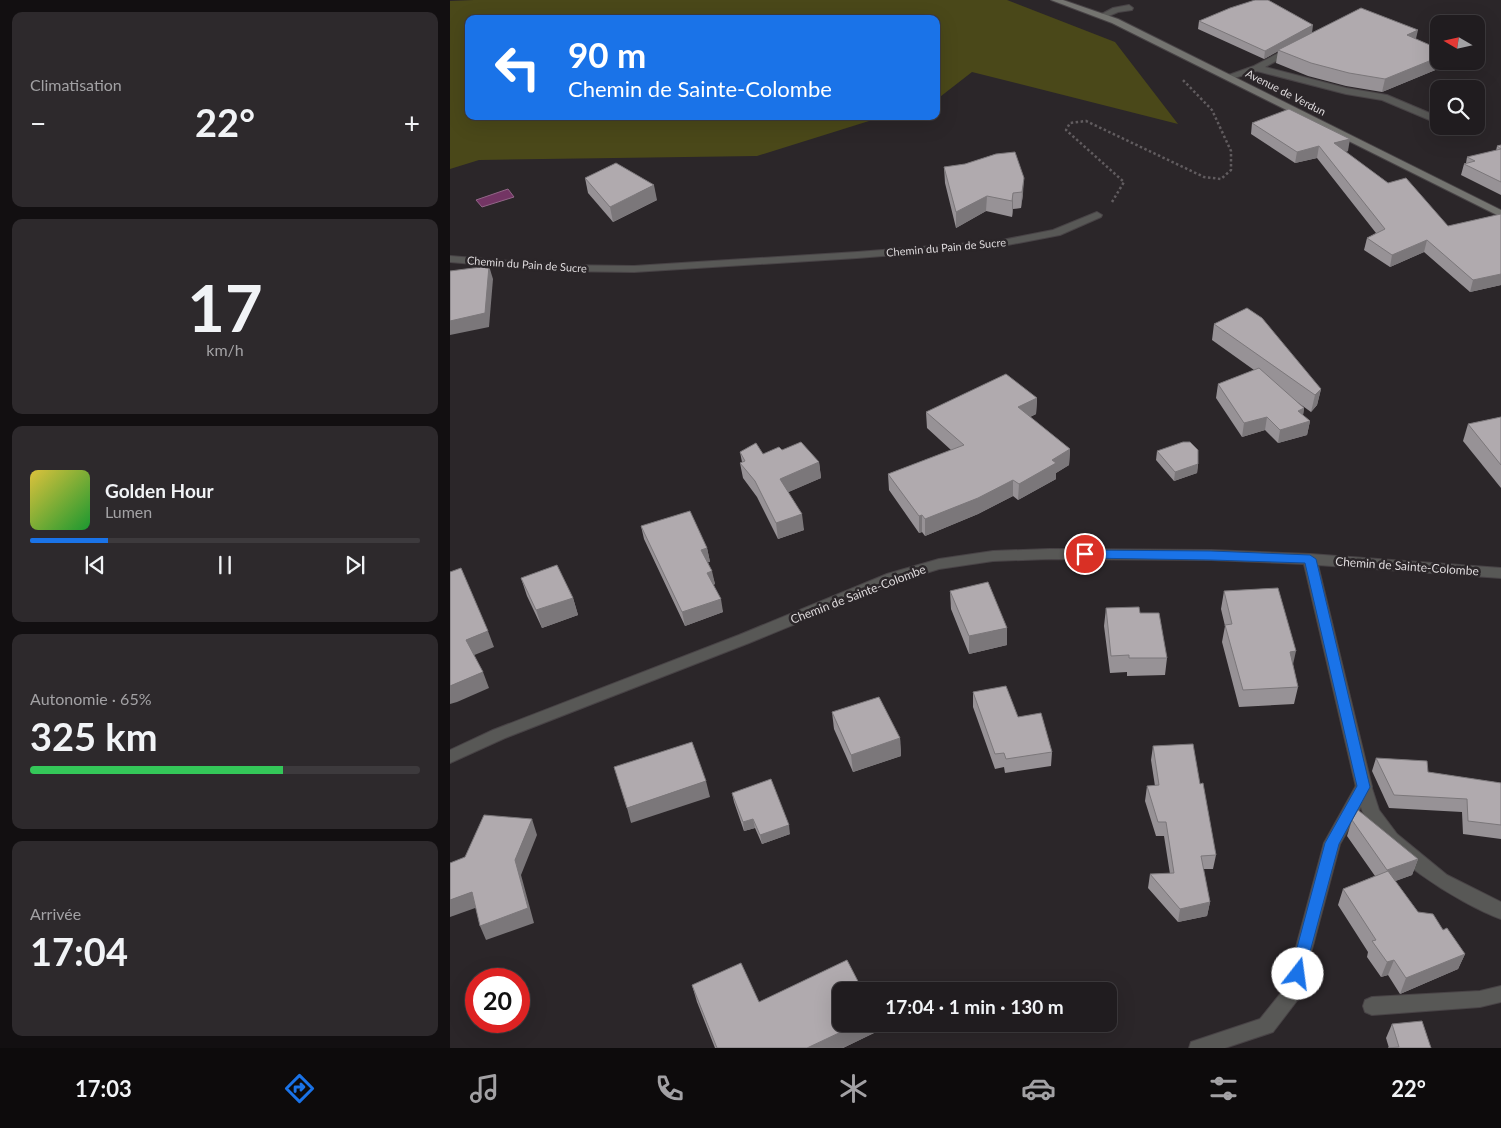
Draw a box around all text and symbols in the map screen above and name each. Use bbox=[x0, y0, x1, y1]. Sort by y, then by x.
north arrow bbox=[1430, 15, 1485, 70]
map controls bbox=[1430, 15, 1485, 135]
text: 90 m bbox=[568, 33, 646, 75]
icon: left bbox=[485, 35, 550, 100]
street label: Avenue de Verdun bbox=[1244, 66, 1328, 118]
text: Climatisation bbox=[30, 75, 122, 94]
text: Chemin de Sainte-Colombe bbox=[568, 75, 832, 102]
button: search bbox=[1430, 80, 1485, 135]
text: 22° bbox=[195, 99, 255, 145]
text: − bbox=[30, 106, 46, 140]
text: + bbox=[404, 106, 420, 140]
street label: Chemin du Pain de Sucre bbox=[886, 235, 1007, 259]
street label: Chemin du Pain de Sucre bbox=[467, 253, 588, 275]
text: 17 bbox=[187, 268, 263, 346]
text: km/h bbox=[206, 340, 244, 359]
text: Golden Hour bbox=[105, 479, 214, 502]
text: Lumen bbox=[105, 502, 152, 521]
pin bbox=[1064, 533, 1106, 575]
icon: arrive bbox=[1071, 540, 1099, 568]
icon: previous bbox=[81, 551, 109, 579]
icon: pause bbox=[211, 551, 239, 579]
icon: next bbox=[341, 551, 369, 579]
street label: Chemin de Sainte-Colombe bbox=[1335, 553, 1479, 579]
street label: Chemin de Sainte-Colombe bbox=[788, 561, 928, 627]
text: Autonomie · 65% bbox=[30, 689, 152, 708]
text: 325 km bbox=[30, 713, 158, 759]
text: Arrivée bbox=[30, 904, 81, 923]
text: 17:04 bbox=[30, 928, 128, 974]
position arrow bbox=[1271, 947, 1323, 999]
speed limit sign: 20 bbox=[465, 968, 530, 1033]
text: 17:04 · 1 min · 130 m bbox=[885, 995, 1064, 1018]
icon: directions bbox=[282, 1071, 317, 1106]
icon: music bbox=[467, 1071, 502, 1106]
icon: phone bbox=[652, 1071, 687, 1106]
icon: climate bbox=[836, 1071, 871, 1106]
icon: car bbox=[1021, 1071, 1056, 1106]
icon: filters bbox=[1206, 1071, 1241, 1106]
text: 17:03 bbox=[75, 1075, 132, 1102]
text: 22° bbox=[1391, 1075, 1426, 1102]

